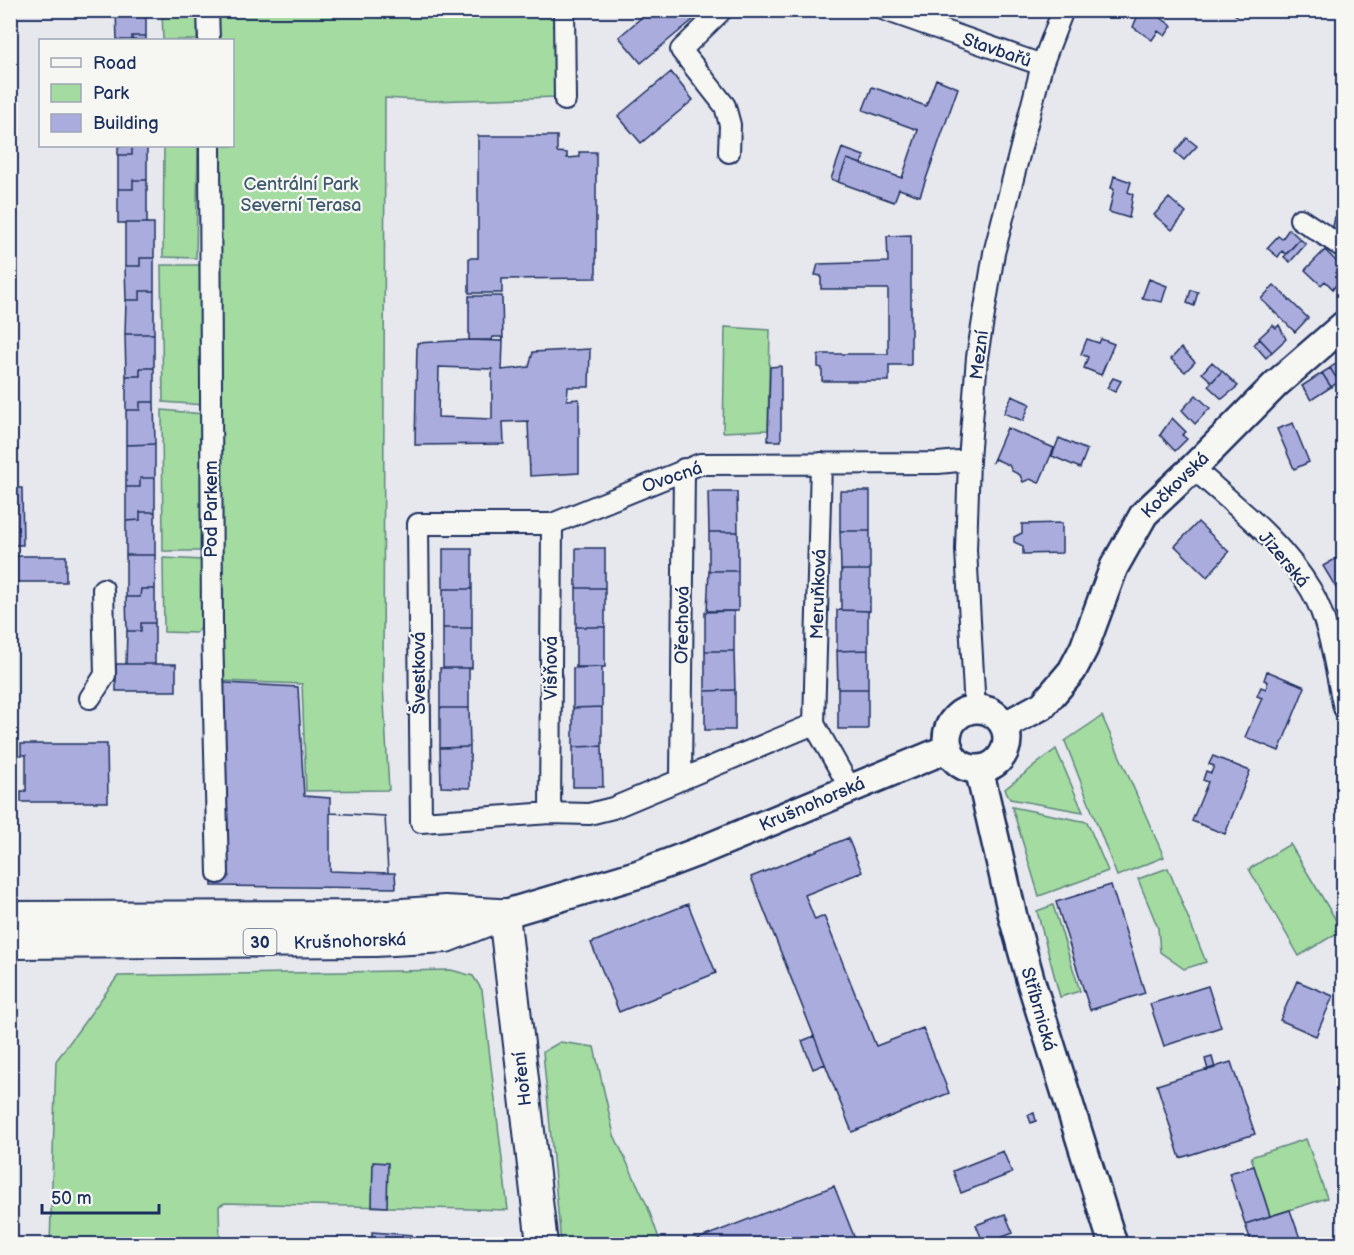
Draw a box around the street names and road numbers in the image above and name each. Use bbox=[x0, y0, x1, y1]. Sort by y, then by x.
street label: Stavbařů bbox=[960, 29, 1034, 72]
street label: Mezní bbox=[966, 329, 993, 381]
street label: Kočkovská bbox=[1137, 448, 1214, 523]
street label: Ovocná bbox=[639, 457, 705, 498]
street label: Pod Parkem bbox=[201, 460, 222, 558]
street label: Jizerská bbox=[1254, 527, 1313, 592]
street label: Meruňková bbox=[806, 548, 831, 640]
street label: Ořechová bbox=[671, 586, 694, 664]
street label: Švestková bbox=[408, 632, 430, 714]
street label: Višňová bbox=[541, 636, 562, 700]
street label: Krušnohorská bbox=[756, 773, 868, 836]
road number: 30 bbox=[244, 929, 276, 955]
street label: Krušnohorská bbox=[293, 929, 407, 954]
street label: Stříbrnická bbox=[1017, 965, 1060, 1053]
street label: Hoření bbox=[509, 1050, 536, 1107]

